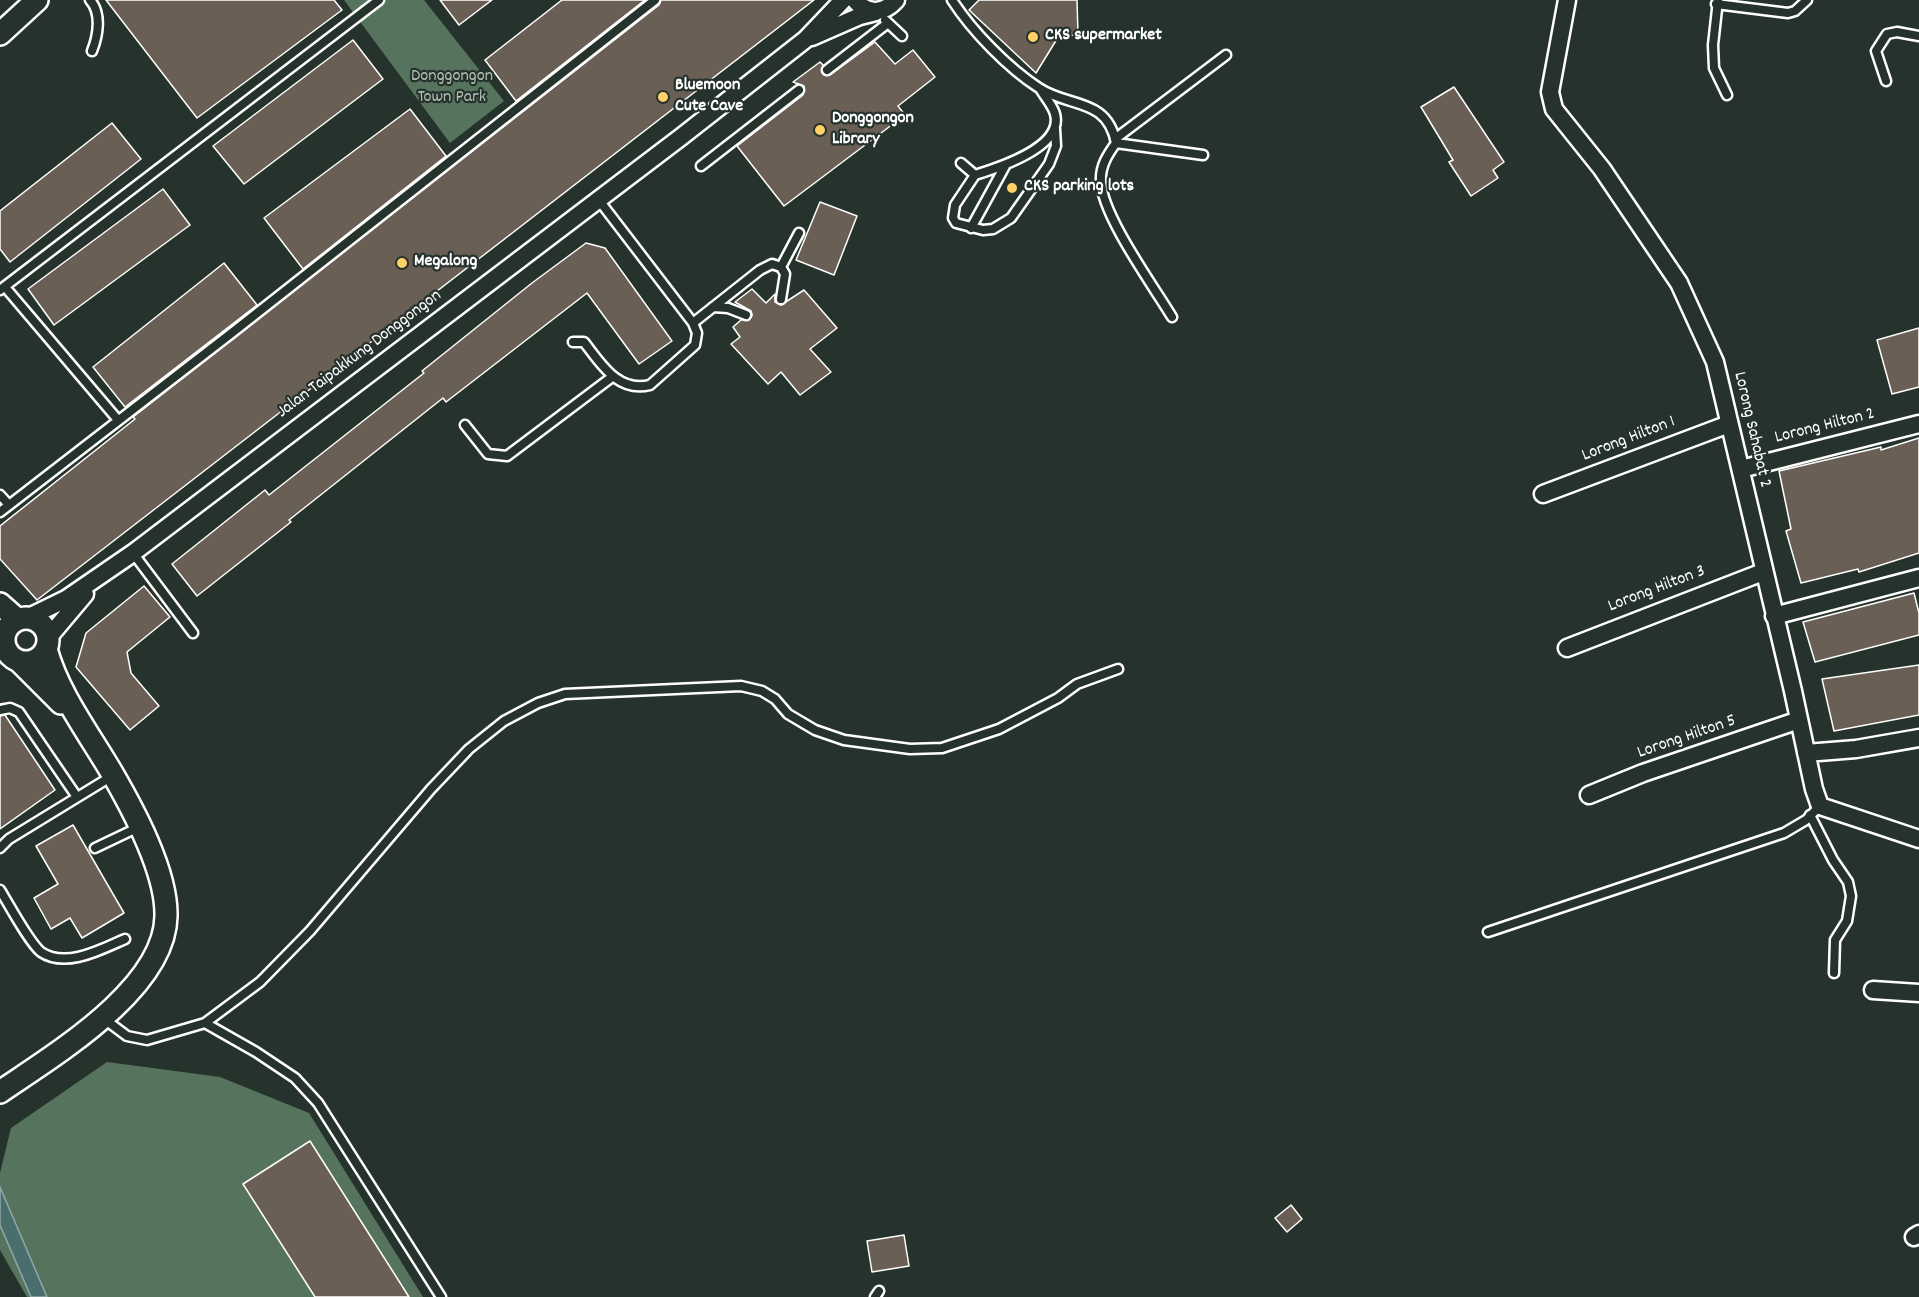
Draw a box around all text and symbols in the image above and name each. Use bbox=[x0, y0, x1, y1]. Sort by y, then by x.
place label: CKS supermarket bbox=[1045, 26, 1162, 48]
marker: CKS supermarket bbox=[1026, 30, 1040, 44]
park label: Donggongon Town Park bbox=[411, 67, 493, 110]
place label: Bluemoon Cute Cave bbox=[675, 76, 743, 118]
marker: Bluemoon Cute Cave bbox=[656, 90, 670, 104]
place label: Donggongon Library bbox=[832, 109, 914, 152]
marker: Donggongon Library bbox=[813, 123, 827, 137]
place label: CKS parking lots bbox=[1024, 177, 1134, 199]
marker: CKS parking lots bbox=[1005, 181, 1019, 195]
place label: Megalong bbox=[414, 252, 477, 274]
marker: Megalong bbox=[395, 256, 409, 270]
street label: Jalan Taipakkung Donggongon bbox=[273, 286, 447, 424]
street label: Lorong Sahabat 2 bbox=[1727, 370, 1775, 490]
street label: Lorong Hilton 2 bbox=[1773, 404, 1877, 450]
street label: Lorong Hilton 1 bbox=[1579, 412, 1679, 468]
street label: Lorong Hilton 3 bbox=[1605, 562, 1709, 618]
street label: Lorong Hilton 5 bbox=[1635, 711, 1739, 765]

